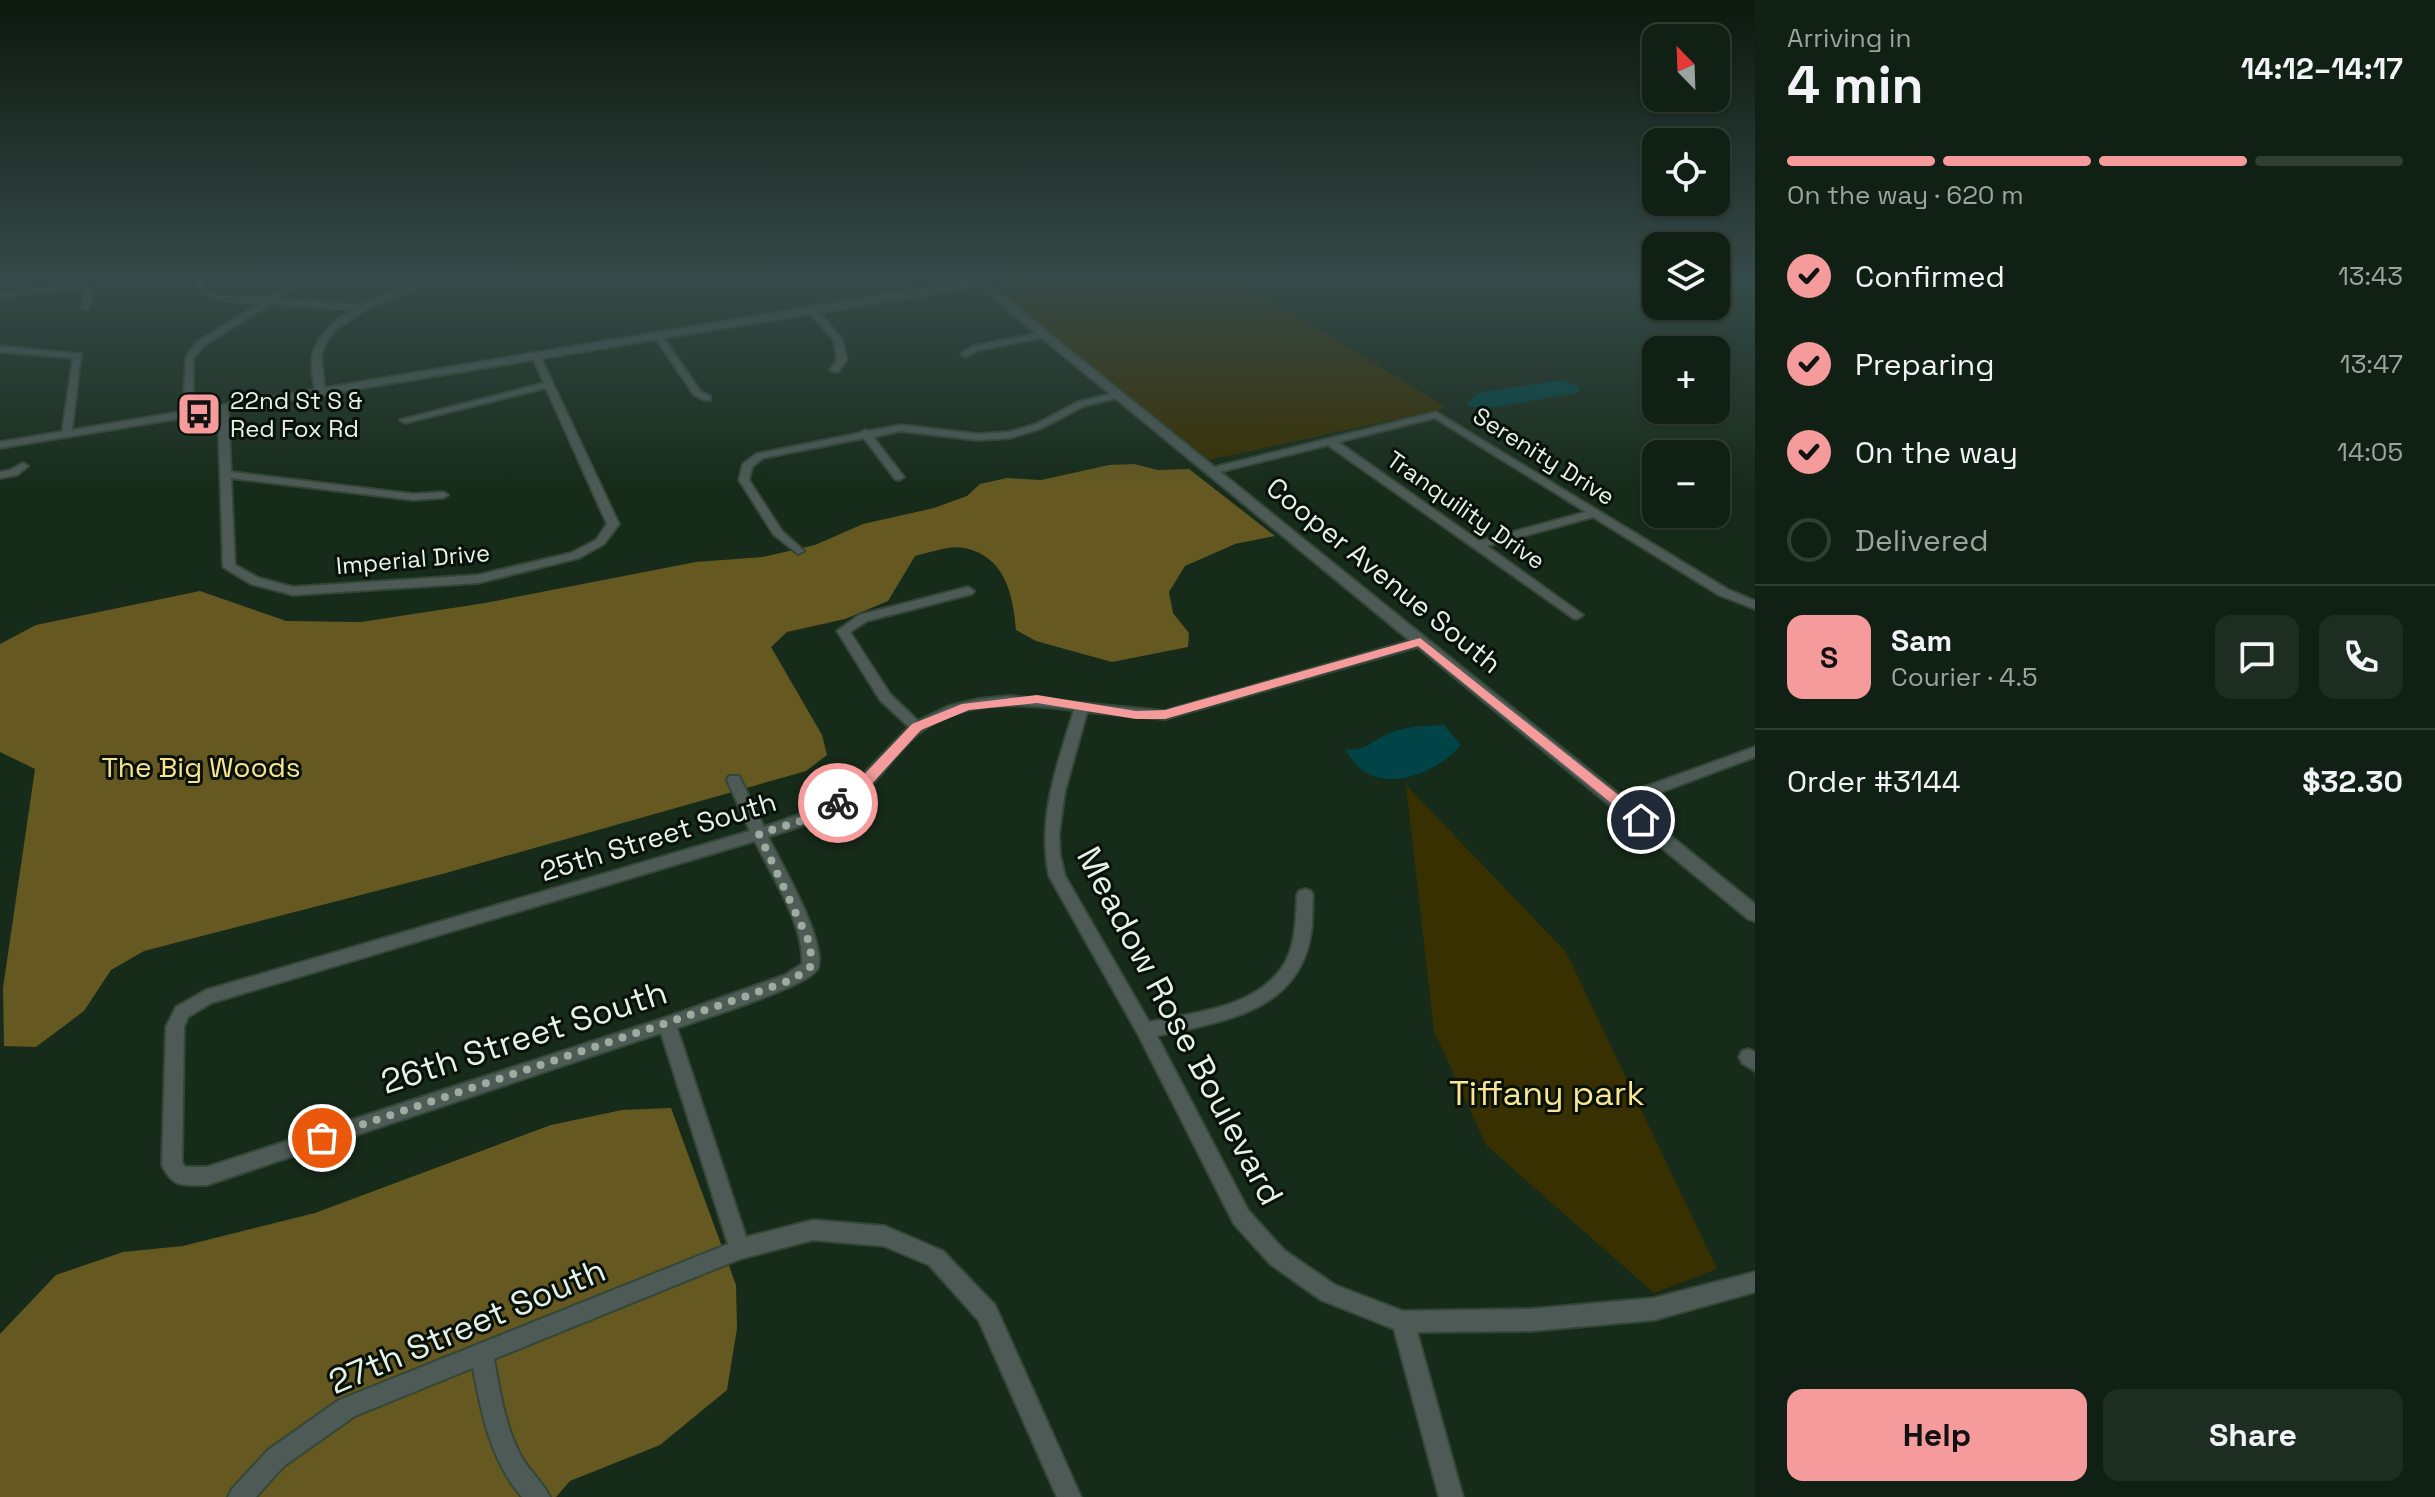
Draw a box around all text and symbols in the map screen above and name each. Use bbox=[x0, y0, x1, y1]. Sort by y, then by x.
text: Arriving in bbox=[1787, 21, 1911, 55]
north arrow bbox=[1642, 24, 1730, 112]
map controls bbox=[1642, 24, 1730, 528]
text: 14:12–14:17 bbox=[2241, 49, 2403, 88]
text: 4 min bbox=[1787, 52, 1924, 118]
button: locate bbox=[1642, 128, 1730, 216]
text: On the way · 620 m bbox=[1787, 178, 2024, 212]
button: layers bbox=[1642, 232, 1730, 320]
icon: check bbox=[1787, 254, 1831, 298]
text: Confirmed bbox=[1855, 257, 2005, 296]
text: 13:43 bbox=[2338, 259, 2403, 293]
button: + bbox=[1642, 336, 1730, 424]
icon: check bbox=[1787, 342, 1831, 386]
text: Preparing bbox=[1855, 345, 1994, 384]
text: 13:47 bbox=[2340, 347, 2403, 381]
place label: 22nd St S & Red Fox Rd bbox=[230, 385, 363, 444]
bus stop icon: 22nd St S & Red Fox Rd bbox=[175, 390, 223, 438]
street label: Serenity Drive bbox=[1467, 400, 1621, 512]
icon: check bbox=[1787, 430, 1831, 474]
text: On the way bbox=[1855, 433, 2018, 472]
text: 14:05 bbox=[2337, 435, 2403, 469]
button: − bbox=[1642, 440, 1730, 528]
street label: Tranquility Drive bbox=[1381, 444, 1551, 576]
street label: Cooper Avenue South bbox=[1259, 469, 1509, 681]
text: Delivered bbox=[1855, 521, 1989, 560]
street label: Imperial Drive bbox=[335, 537, 491, 581]
button: chat bbox=[2215, 615, 2299, 699]
button: phone bbox=[2319, 615, 2403, 699]
text: Sam bbox=[1891, 621, 1952, 660]
text: S bbox=[1820, 638, 1838, 677]
text: Courier · 4.5 bbox=[1891, 660, 2038, 694]
park label: The Big Woods bbox=[101, 749, 301, 785]
text: Order #3144 bbox=[1787, 762, 1961, 801]
text: $32.30 bbox=[2302, 762, 2403, 801]
courier bbox=[798, 763, 878, 843]
icon: bike bbox=[816, 781, 860, 825]
street label: 25th Street South bbox=[535, 783, 781, 889]
pin bbox=[1607, 786, 1675, 854]
icon: home bbox=[1619, 798, 1663, 842]
street label: Meadow Rose Boulevard bbox=[1067, 839, 1293, 1213]
street label: 26th Street South bbox=[376, 970, 672, 1104]
park label: Tiffany park bbox=[1449, 1072, 1645, 1115]
pin bbox=[288, 1104, 356, 1172]
icon: bag bbox=[300, 1116, 344, 1160]
street label: 27th Street South bbox=[322, 1248, 612, 1404]
button: Help bbox=[1787, 1389, 2087, 1481]
button: Share bbox=[2103, 1389, 2403, 1481]

